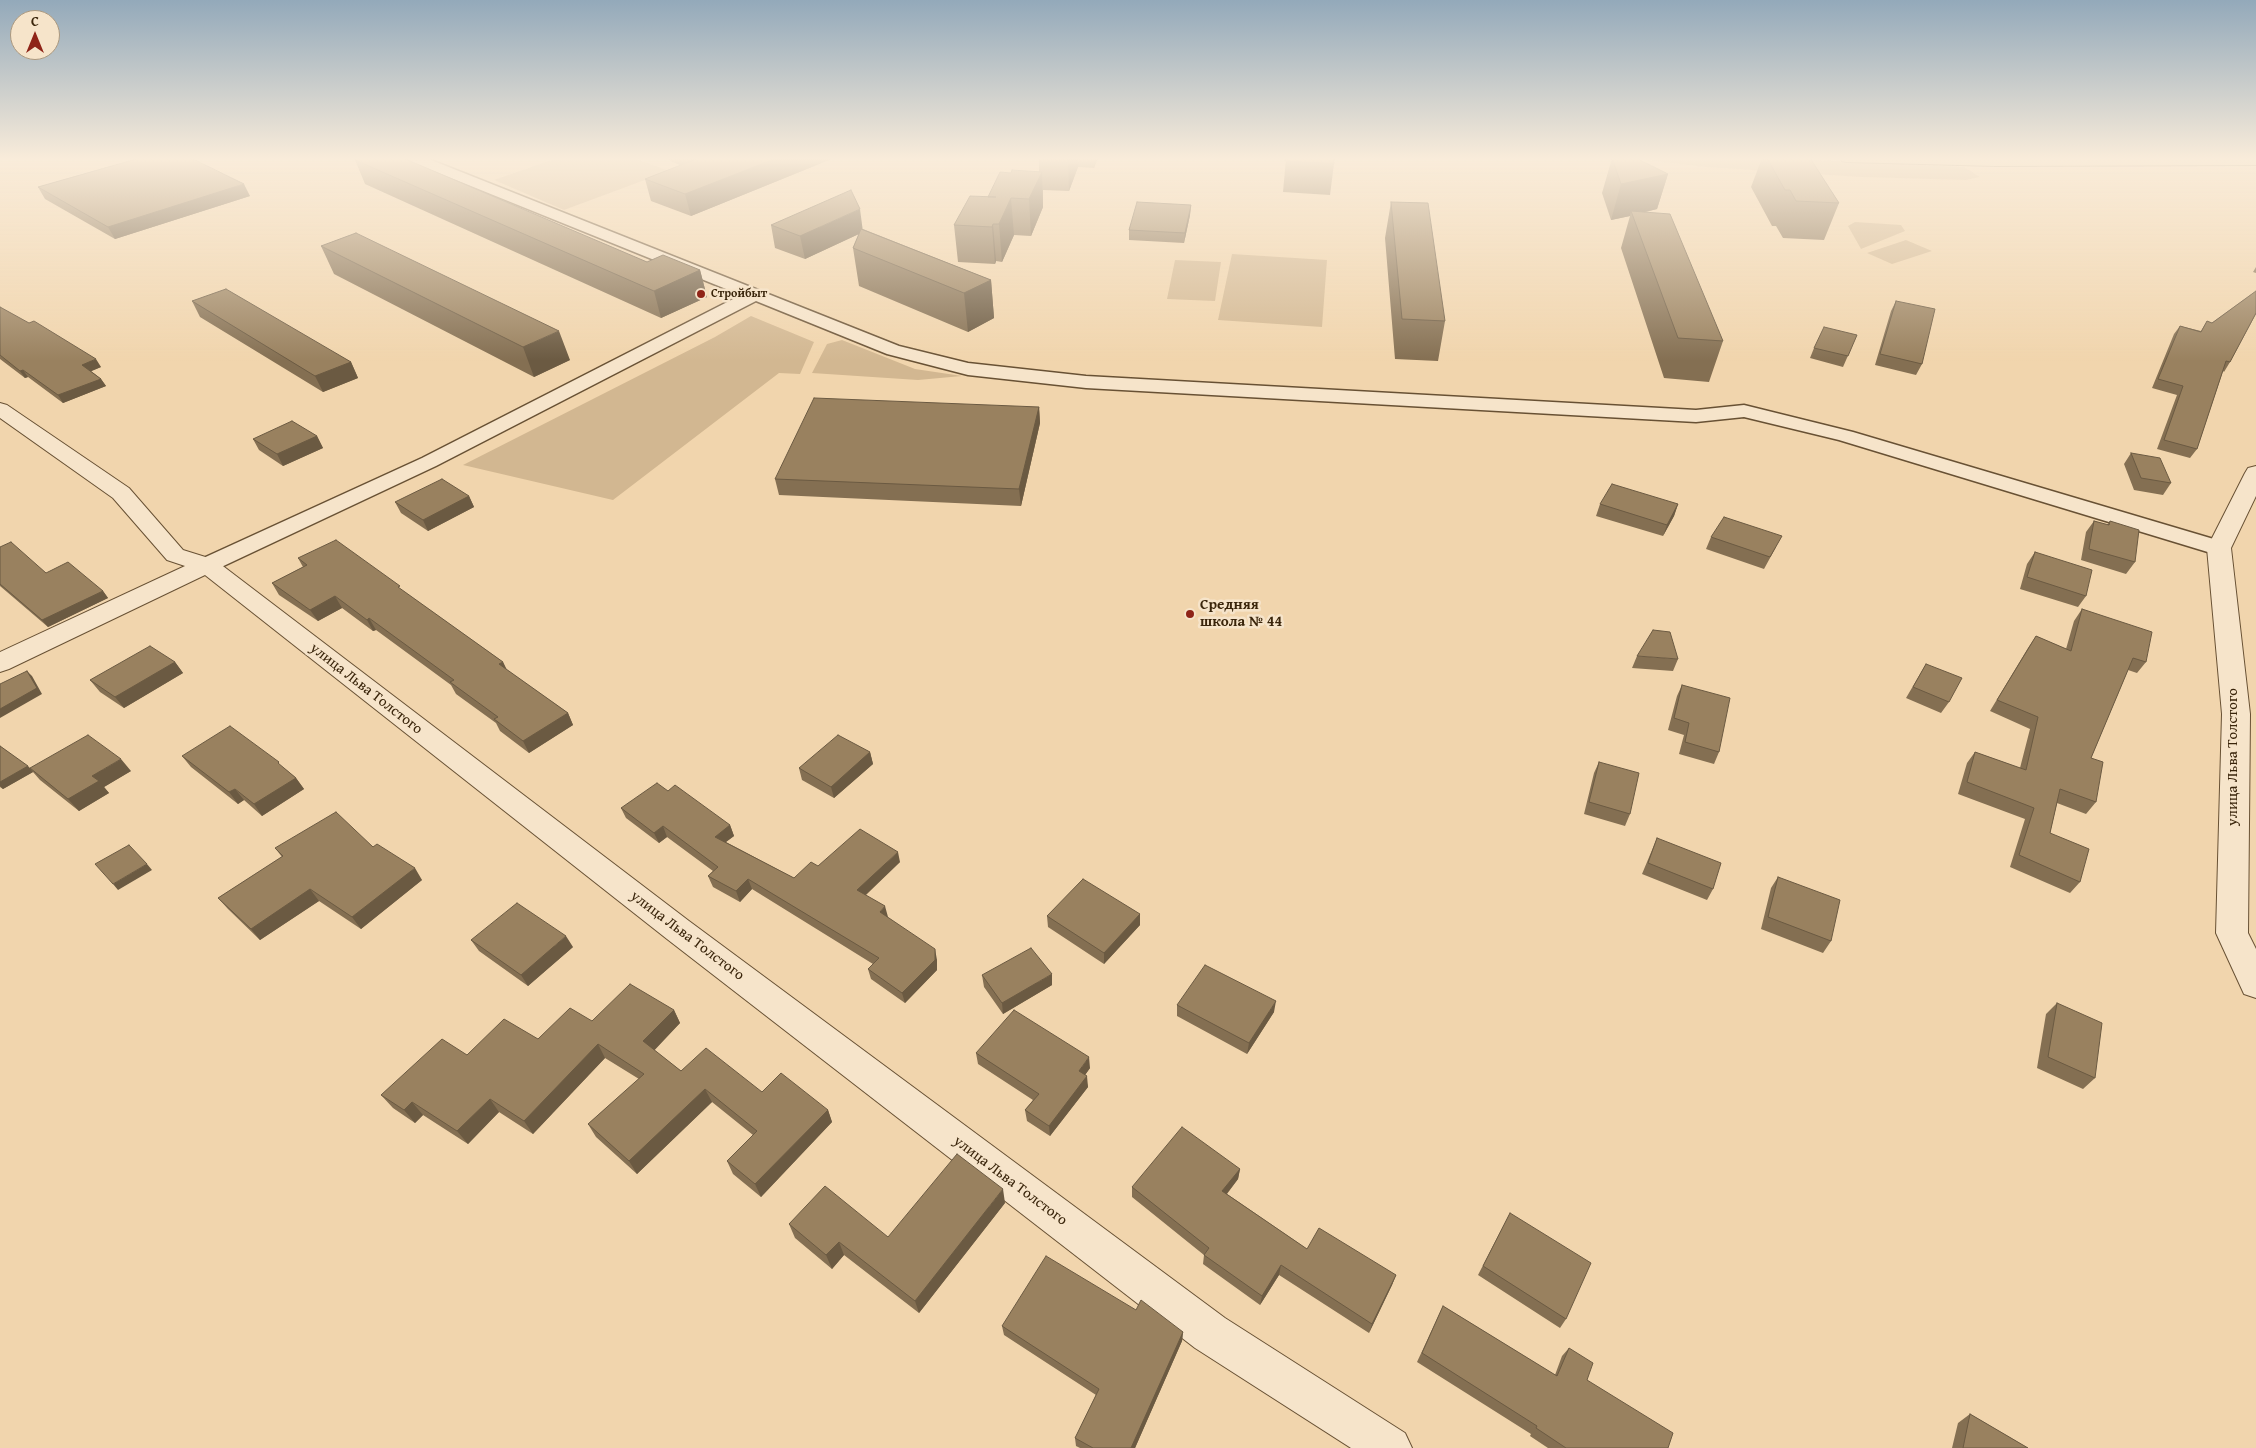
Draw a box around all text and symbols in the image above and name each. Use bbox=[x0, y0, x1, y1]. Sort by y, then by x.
north arrow bbox=[10, 10, 60, 60]
text: С bbox=[31, 11, 39, 31]
place label: Стройбыт bbox=[711, 287, 767, 301]
marker: Стройбыт bbox=[695, 288, 707, 300]
place label: Средняя школа № 44 bbox=[1200, 596, 1282, 631]
marker: Средняя школа № 44 bbox=[1184, 608, 1196, 620]
street label: улица Льва Толстого bbox=[306, 639, 426, 739]
street label: улица Льва Толстого bbox=[2224, 688, 2242, 826]
street label: улица Льва Толстого bbox=[626, 887, 748, 985]
street label: улица Льва Толстого bbox=[949, 1132, 1071, 1230]

